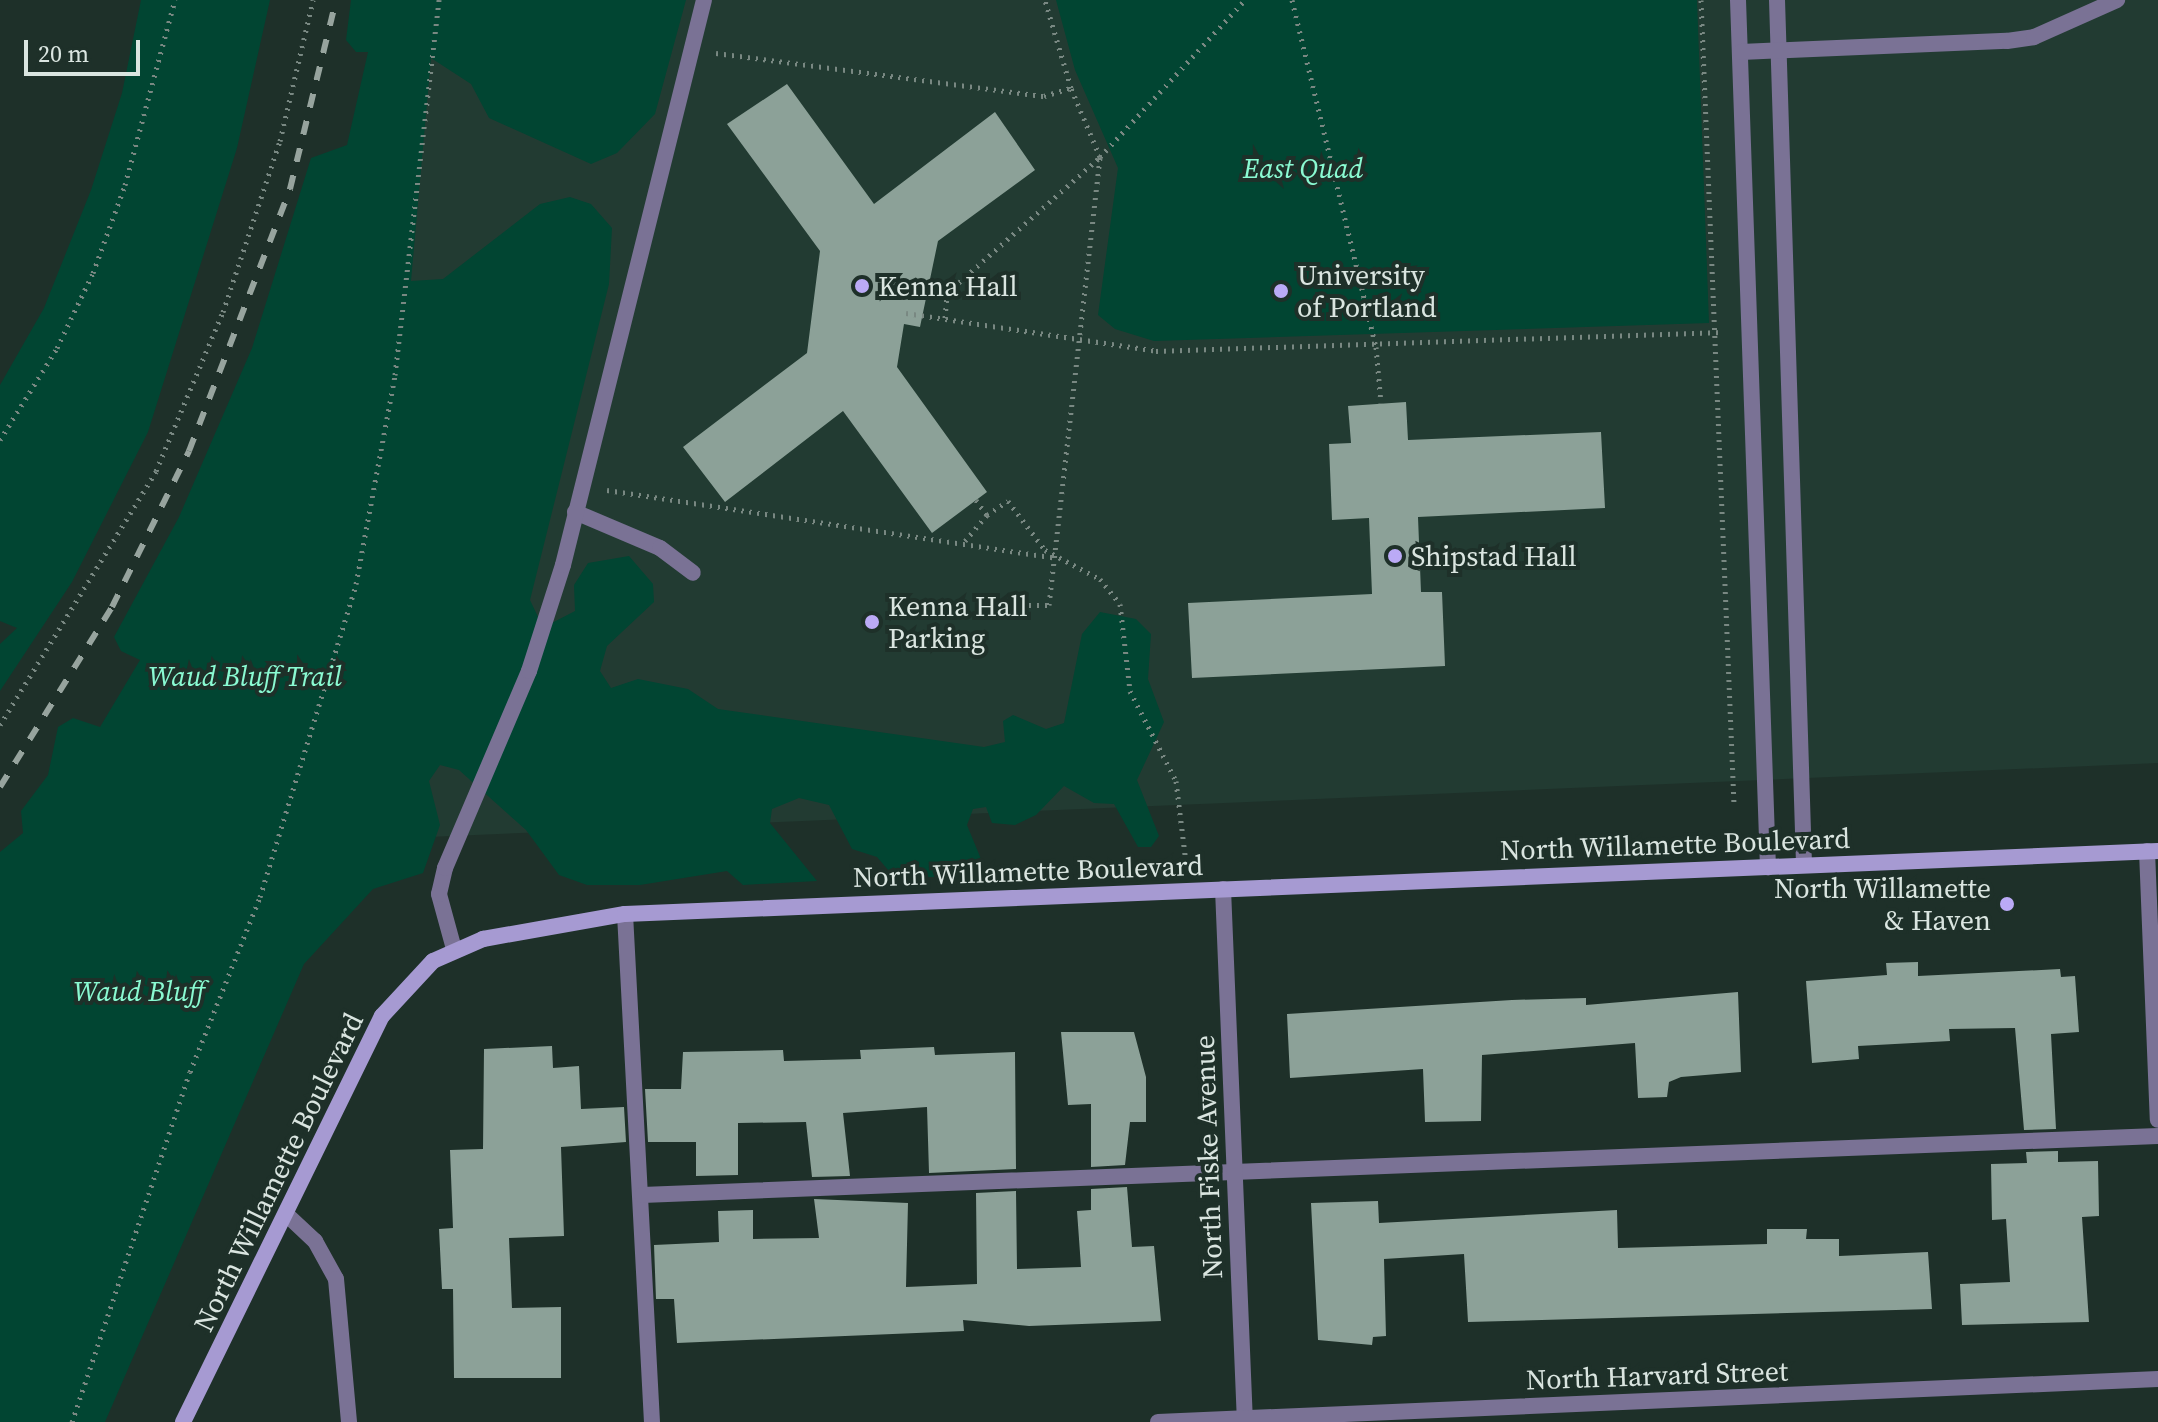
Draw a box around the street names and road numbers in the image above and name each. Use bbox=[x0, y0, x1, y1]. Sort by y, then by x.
street label: North Willamette Boulevard bbox=[1499, 821, 1851, 867]
street label: North Willamette Boulevard bbox=[852, 848, 1204, 894]
street label: North Willamette Boulevard bbox=[186, 1007, 370, 1337]
street label: North Fiske Avenue bbox=[1187, 1034, 1229, 1280]
street label: North Harvard Street bbox=[1525, 1354, 1789, 1396]

